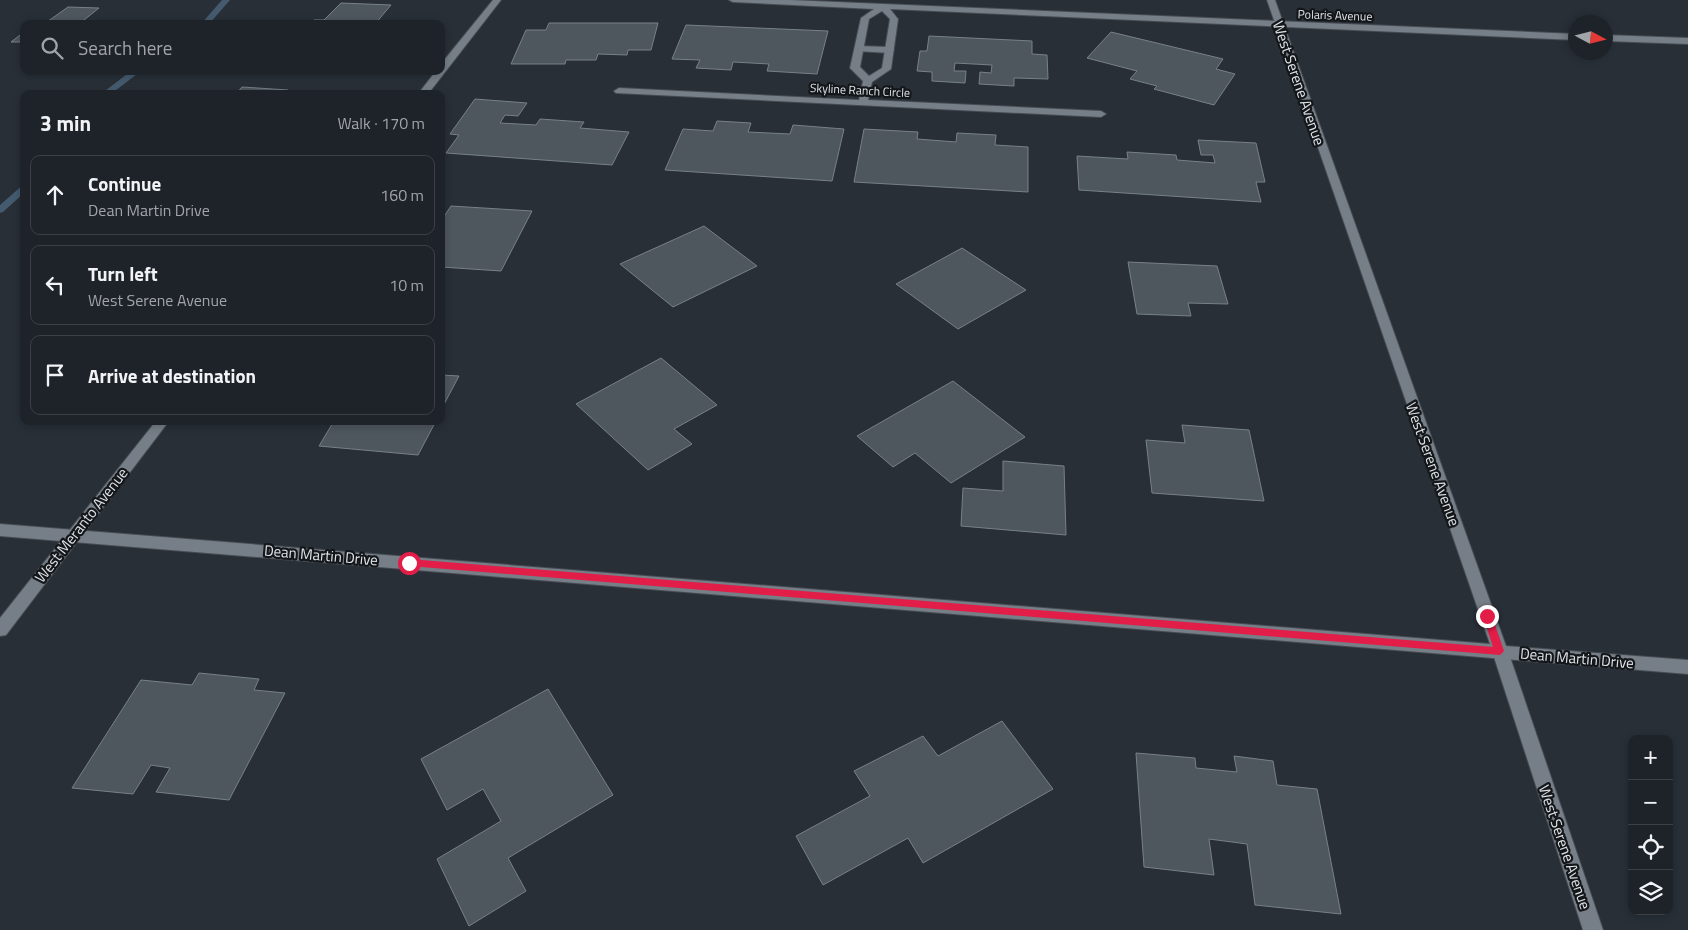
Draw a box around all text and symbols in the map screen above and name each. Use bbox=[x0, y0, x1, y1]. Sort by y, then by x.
street label: Polaris Avenue bbox=[1297, 4, 1373, 26]
north arrow bbox=[1568, 15, 1613, 60]
street label: West Serene Avenue bbox=[1267, 18, 1331, 148]
search box bbox=[20, 20, 445, 75]
text: Search here bbox=[78, 33, 172, 62]
icon: search bbox=[38, 34, 66, 62]
street label: Skyline Ranch Circle bbox=[810, 78, 910, 102]
text: 3 min bbox=[40, 107, 91, 139]
text: Walk · 170 m bbox=[337, 111, 425, 135]
text: Continue bbox=[88, 169, 161, 198]
icon: ahead bbox=[41, 181, 69, 209]
text: 160 m bbox=[380, 183, 424, 207]
text: Dean Martin Drive bbox=[88, 198, 210, 222]
text: Turn left bbox=[88, 259, 158, 288]
icon: left bbox=[41, 271, 69, 299]
text: 10 m bbox=[389, 273, 424, 297]
text: West Serene Avenue bbox=[88, 288, 227, 312]
icon: arrive bbox=[41, 361, 69, 389]
text: Arrive at destination bbox=[88, 361, 256, 390]
street label: West Serene Avenue bbox=[1400, 399, 1466, 529]
street label: West Meranto Avenue bbox=[29, 463, 133, 587]
street label: Dean Martin Drive bbox=[263, 539, 379, 571]
route start bbox=[398, 552, 421, 575]
route end bbox=[1476, 605, 1499, 628]
street label: Dean Martin Drive bbox=[1519, 642, 1635, 674]
map controls bbox=[1628, 735, 1673, 915]
button: + bbox=[1628, 735, 1673, 780]
button: − bbox=[1628, 780, 1673, 825]
street label: West Serene Avenue bbox=[1533, 782, 1597, 912]
button: locate bbox=[1628, 825, 1673, 870]
button: layers bbox=[1628, 870, 1673, 915]

